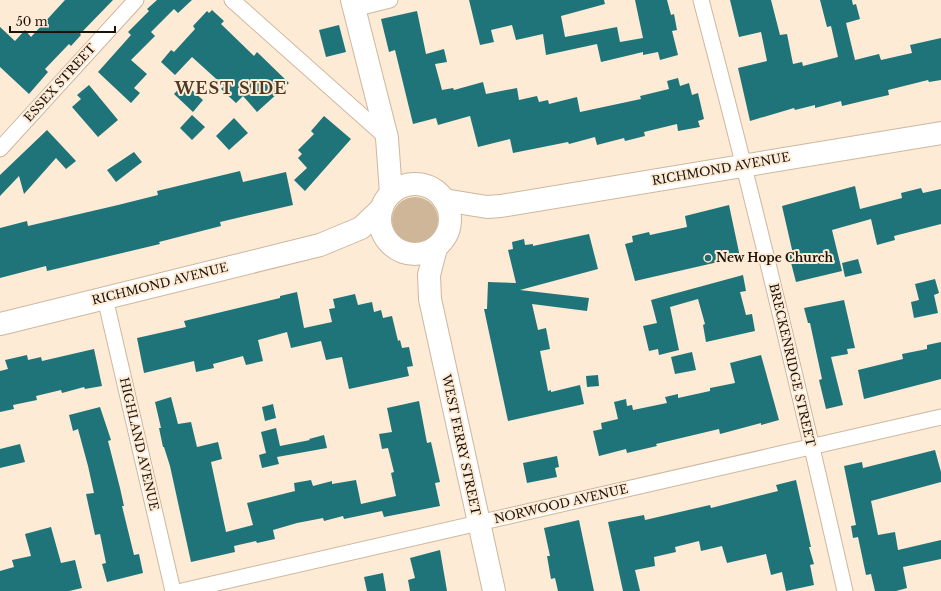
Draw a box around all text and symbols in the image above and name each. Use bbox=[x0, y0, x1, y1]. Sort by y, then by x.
scale bar bbox=[10, 8, 115, 34]
text: 50 m bbox=[16, 14, 48, 29]
street label: ESSEX STREET bbox=[21, 40, 99, 125]
district label: WEST SIDE bbox=[174, 78, 287, 98]
street label: RICHMOND AVENUE bbox=[651, 149, 791, 188]
place label: New Hope Church bbox=[716, 250, 834, 265]
marker: New Hope Church bbox=[703, 253, 713, 263]
street label: RICHMOND AVENUE bbox=[90, 259, 230, 308]
street label: BRECKENRIDGE STREET bbox=[766, 282, 819, 448]
street label: WEST FERRY STREET bbox=[439, 372, 484, 517]
street label: HIGHLAND AVENUE bbox=[117, 376, 162, 512]
street label: NORWOOD AVENUE bbox=[492, 481, 630, 526]

